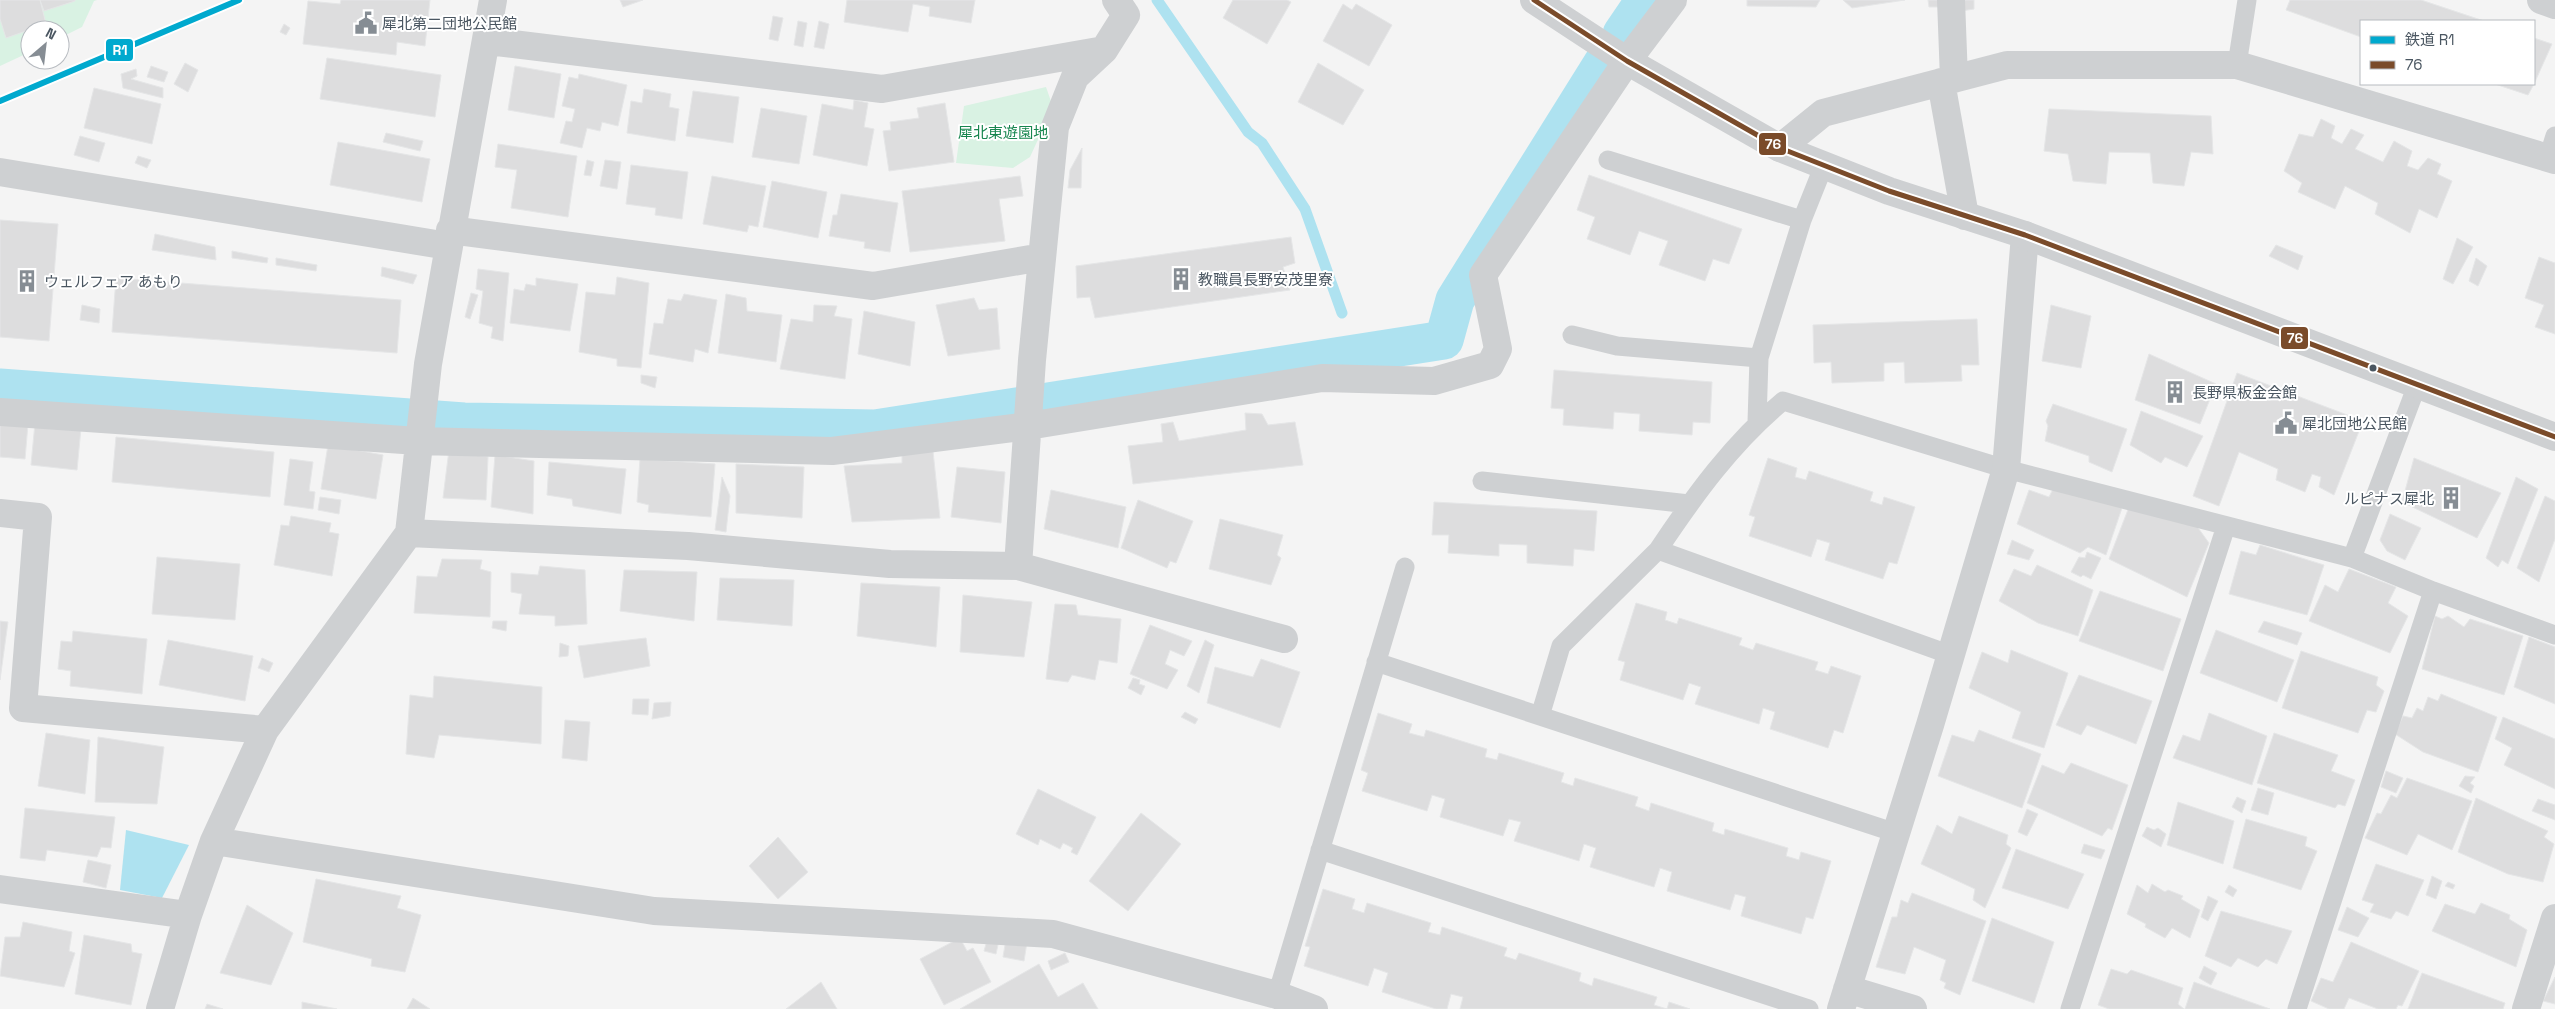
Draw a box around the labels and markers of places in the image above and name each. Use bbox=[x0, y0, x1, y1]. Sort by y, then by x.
public building icon: 犀北第二団地公民館 bbox=[353, 10, 379, 36]
place label: 犀北第二団地公民館 bbox=[382, 14, 517, 33]
building icon: 教職員長野安茂里寮 bbox=[1168, 266, 1194, 292]
building icon: ウェルフェア あもり bbox=[14, 268, 40, 294]
place label: 教職員長野安茂里寮 bbox=[1198, 270, 1333, 289]
place label: ウェルフェア あもり bbox=[44, 272, 183, 291]
unlabelled marker bbox=[2368, 363, 2378, 373]
building icon: 長野県板金会館 bbox=[2162, 379, 2188, 405]
place label: 長野県板金会館 bbox=[2192, 383, 2297, 402]
public building icon: 犀北団地公民館 bbox=[2273, 410, 2299, 436]
place label: 犀北団地公民館 bbox=[2302, 414, 2407, 433]
building icon: ルピナス犀北 bbox=[2438, 485, 2464, 511]
place label: ルピナス犀北 bbox=[2344, 489, 2434, 508]

